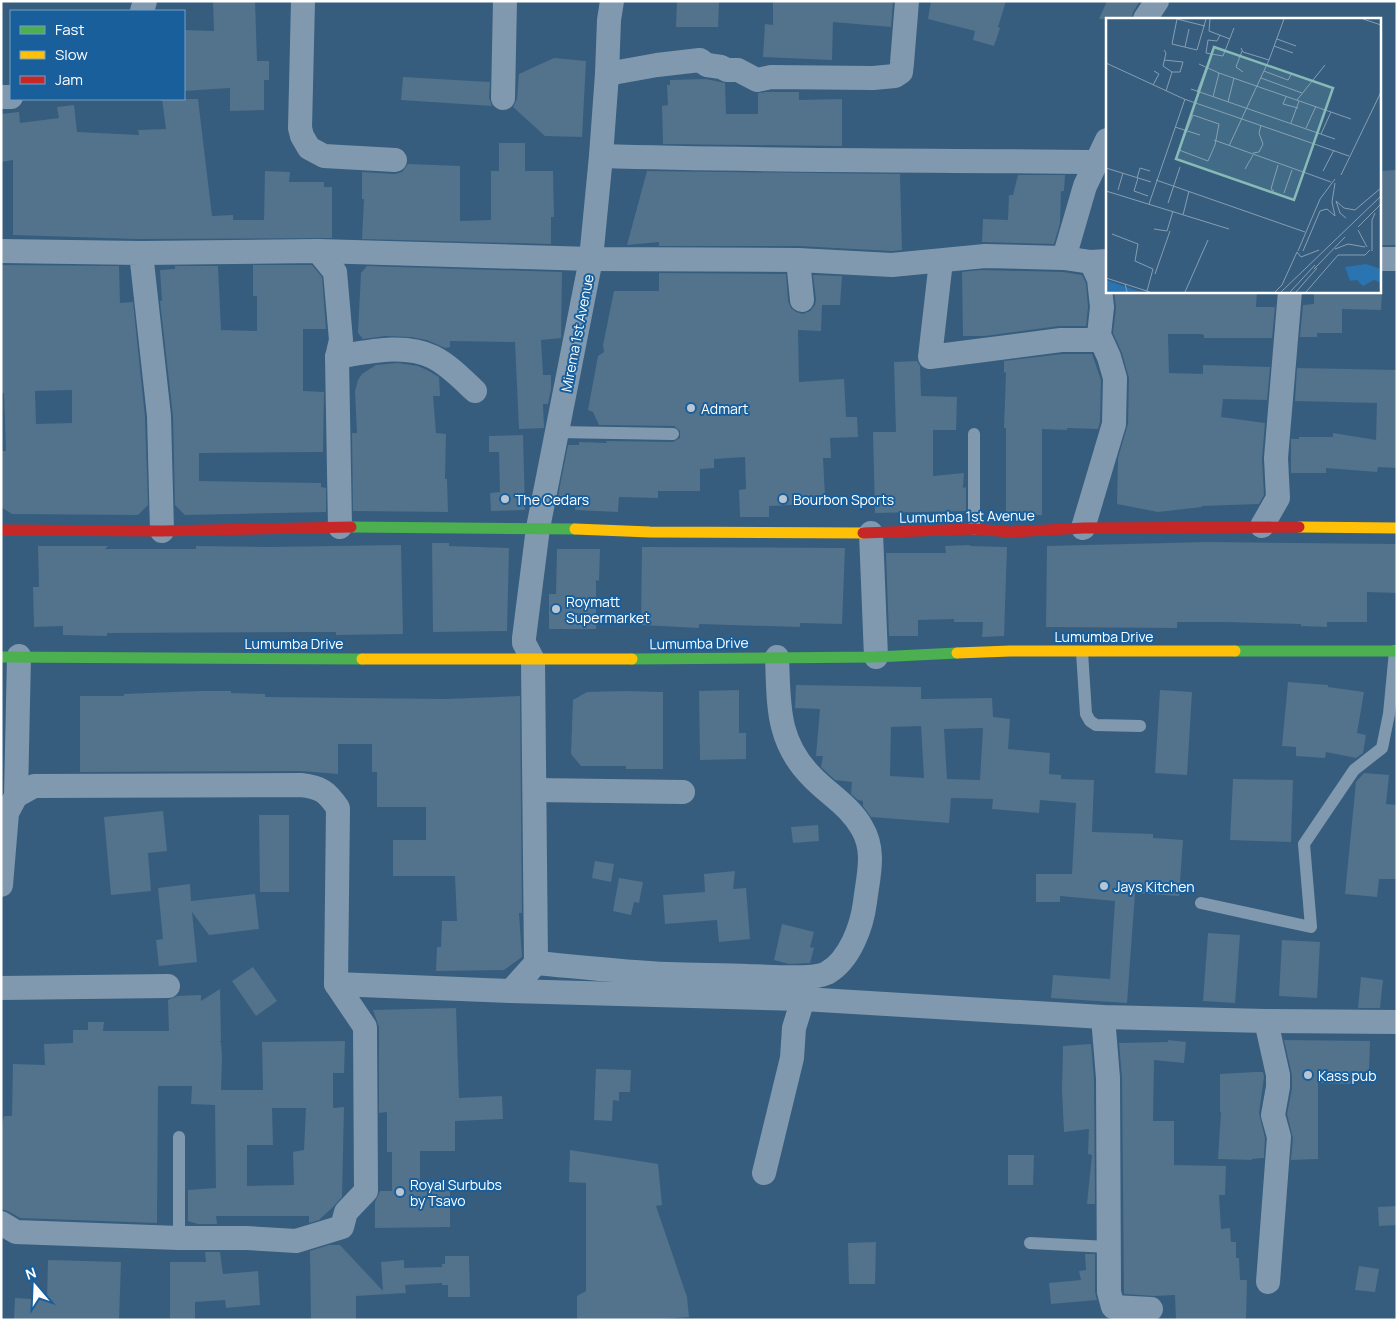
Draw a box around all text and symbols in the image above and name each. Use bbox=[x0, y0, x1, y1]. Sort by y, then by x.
legend bbox=[10, 10, 185, 100]
inset map bbox=[1106, 18, 1380, 292]
text: Fast bbox=[55, 19, 84, 40]
text: Slow bbox=[55, 44, 88, 65]
text: Jam bbox=[55, 69, 83, 90]
street label: Mirema 1st Avenue bbox=[556, 273, 598, 393]
place label: Admart bbox=[701, 399, 749, 418]
marker: Admart bbox=[685, 402, 697, 414]
place label: The Cedars bbox=[515, 490, 589, 509]
place label: Bourbon Sports bbox=[793, 490, 894, 509]
marker: The Cedars bbox=[499, 493, 511, 505]
marker: Bourbon Sports bbox=[777, 493, 789, 505]
street label: Lumumba 1st Avenue bbox=[899, 505, 1035, 527]
place label: Roymatt Supermarket bbox=[566, 592, 650, 627]
marker: Roymatt Supermarket bbox=[550, 603, 562, 615]
street label: Lumumba Drive bbox=[1054, 627, 1154, 646]
street label: Lumumba Drive bbox=[649, 633, 749, 653]
street label: Lumumba Drive bbox=[244, 634, 344, 653]
place label: Jays Kitchen bbox=[1114, 877, 1195, 896]
marker: Jays Kitchen bbox=[1098, 880, 1110, 892]
place label: Kass pub bbox=[1318, 1066, 1376, 1085]
marker: Kass pub bbox=[1302, 1069, 1314, 1081]
place label: Royal Surbubs by Tsavo bbox=[410, 1175, 502, 1210]
marker: Royal Surbubs by Tsavo bbox=[394, 1186, 406, 1198]
north arrow bbox=[10, 1261, 60, 1311]
text: N bbox=[23, 1263, 38, 1284]

